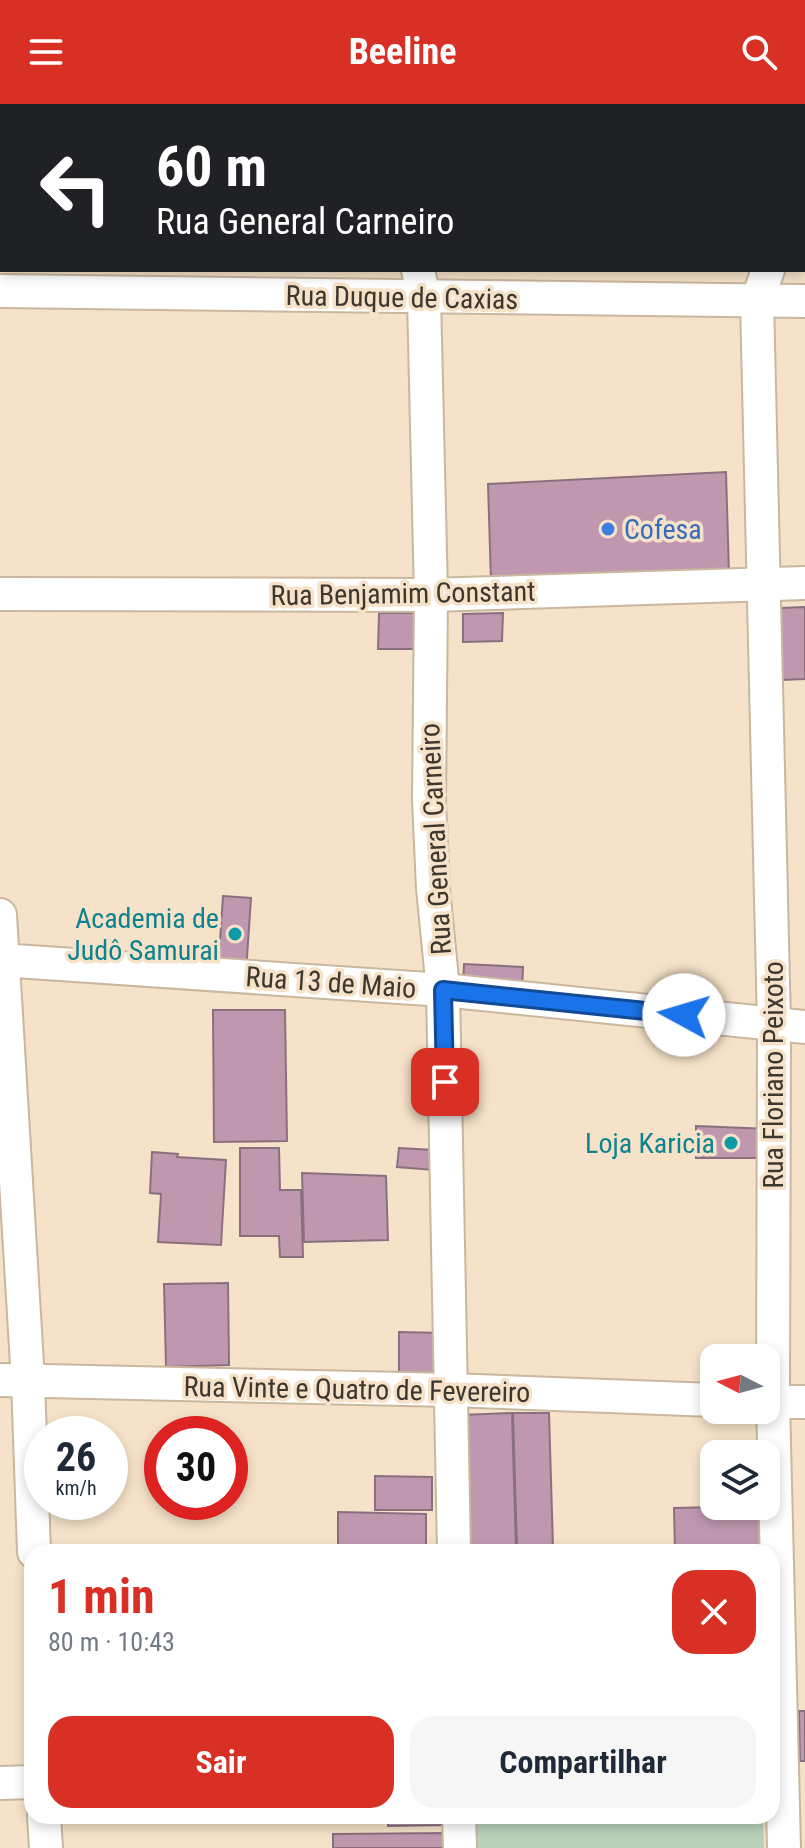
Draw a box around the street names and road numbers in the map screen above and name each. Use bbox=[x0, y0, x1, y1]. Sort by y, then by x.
street label: Rua Duque de Caxias bbox=[285, 279, 519, 316]
street label: Rua Benjamim Constant bbox=[270, 575, 536, 612]
street label: Rua General Carneiro bbox=[413, 722, 458, 956]
street label: Rua 13 de Maio bbox=[245, 960, 417, 1005]
street label: Rua Floriano Peixoto bbox=[757, 961, 790, 1189]
street label: Rua Vinte e Quatro de Fevereiro bbox=[183, 1370, 531, 1409]

